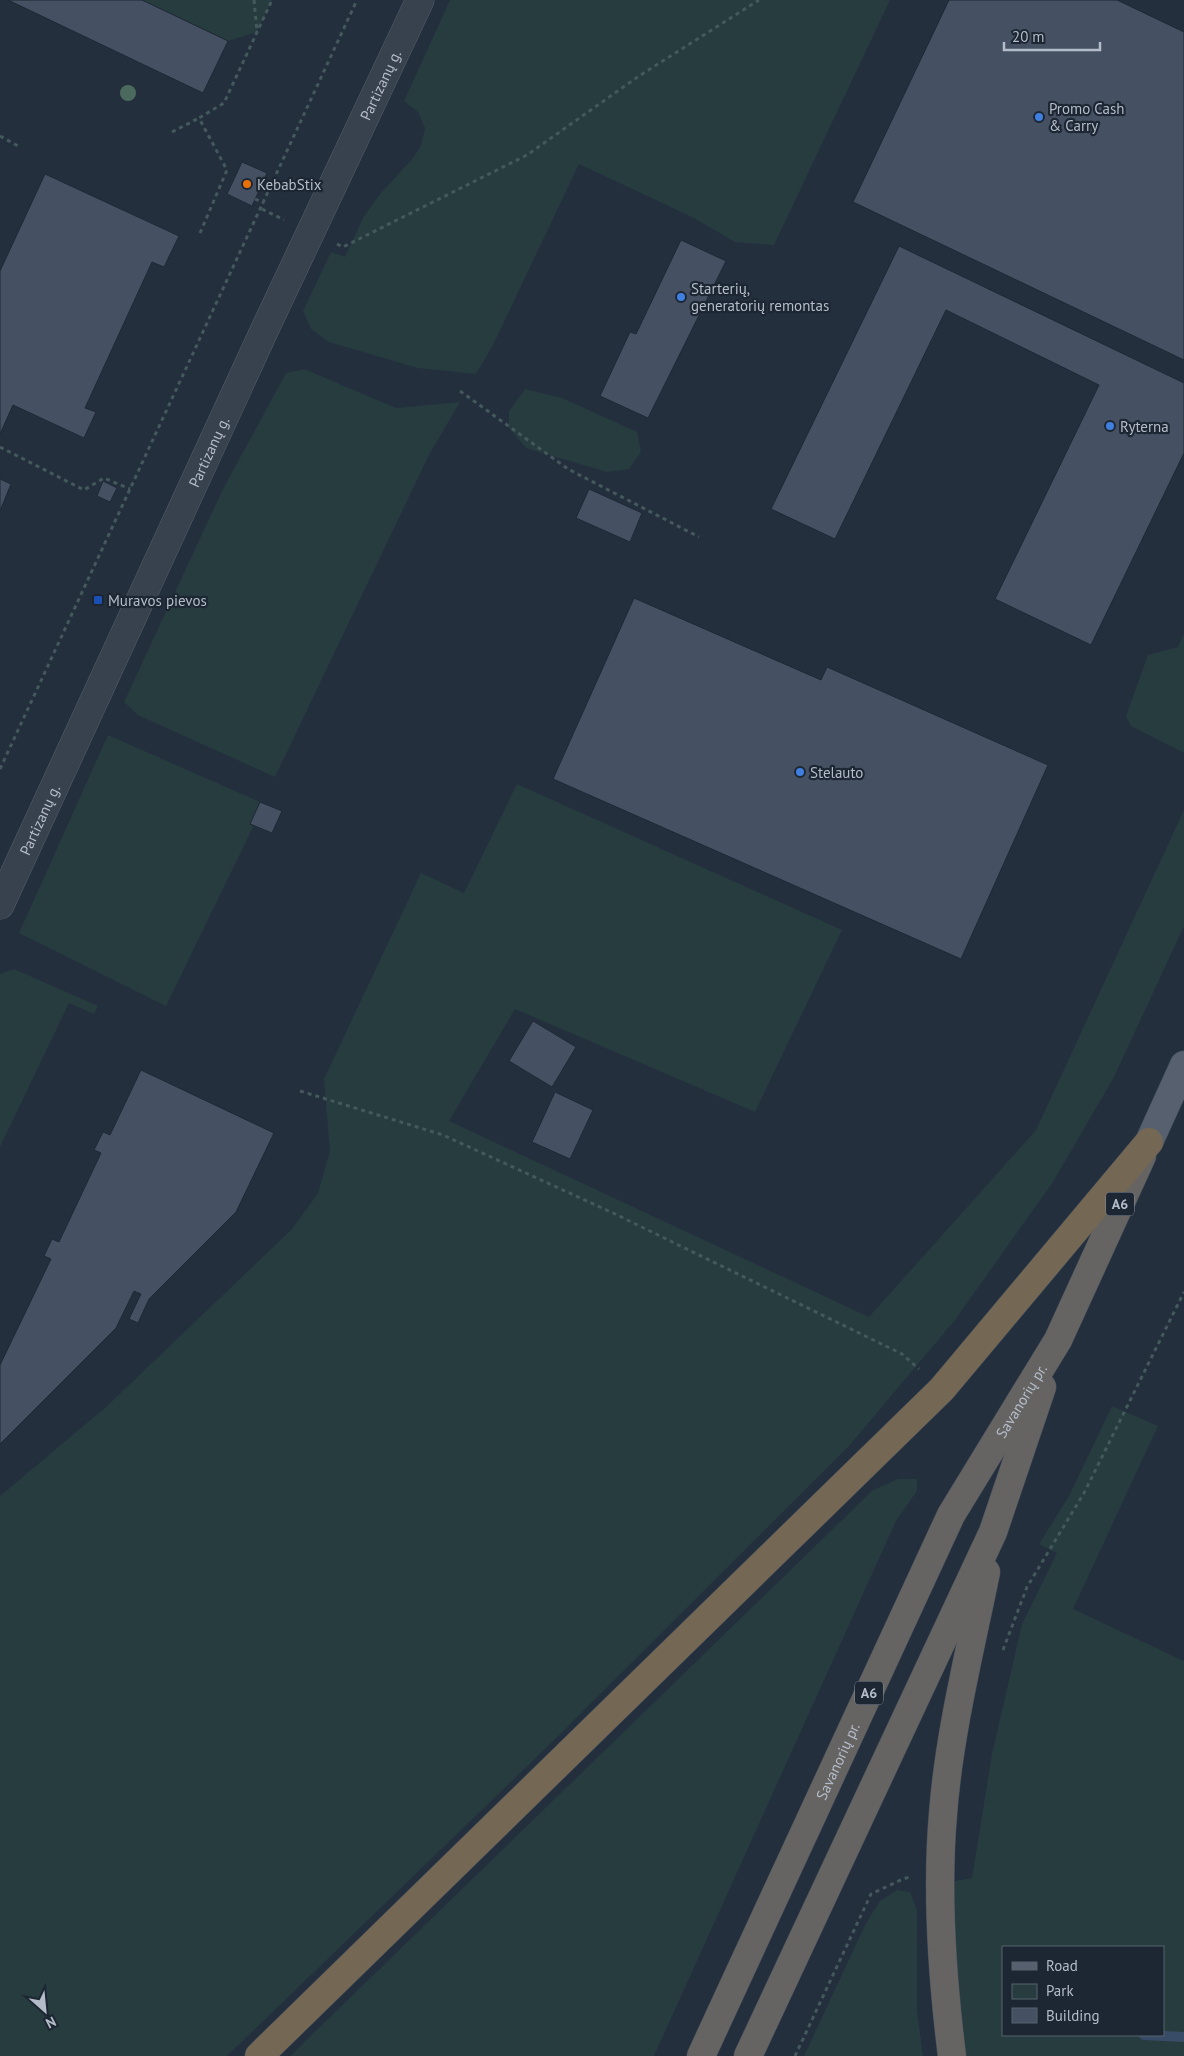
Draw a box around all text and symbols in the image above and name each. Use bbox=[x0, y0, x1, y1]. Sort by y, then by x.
scale bar bbox=[1004, 20, 1100, 52]
text: 20 m bbox=[1012, 27, 1045, 46]
street label: Partizanų g. bbox=[355, 46, 405, 123]
place label: Promo Cash & Carry bbox=[1049, 99, 1125, 135]
marker: Promo Cash & Carry bbox=[1033, 111, 1045, 123]
place label: KebabStix bbox=[257, 175, 322, 194]
marker: KebabStix bbox=[241, 178, 253, 190]
place label: Starterių, generatorių remontas bbox=[691, 279, 829, 315]
marker: Starterių, generatorių remontas bbox=[675, 291, 687, 303]
street label: Partizanų g. bbox=[184, 413, 233, 490]
place label: Ryterna bbox=[1120, 417, 1169, 436]
marker: Ryterna bbox=[1104, 420, 1116, 432]
place label: Muravos pievos bbox=[108, 591, 207, 610]
marker: Muravos pievos bbox=[92, 594, 104, 606]
place label: Stelauto bbox=[810, 763, 863, 782]
marker: Stelauto bbox=[794, 766, 806, 778]
street label: Partizanų g. bbox=[15, 781, 64, 858]
road number: A6 bbox=[1106, 1192, 1134, 1216]
street label: Savanorių pr. bbox=[991, 1360, 1051, 1441]
road number: A6 bbox=[855, 1682, 883, 1705]
street label: Savanorių pr. bbox=[811, 1719, 863, 1803]
legend bbox=[1002, 1946, 1164, 2036]
text: Road bbox=[1046, 1956, 1078, 1975]
text: Park bbox=[1046, 1981, 1074, 2000]
north arrow bbox=[20, 1986, 70, 2036]
text: Building bbox=[1046, 2006, 1100, 2025]
text: N bbox=[43, 2012, 59, 2033]

